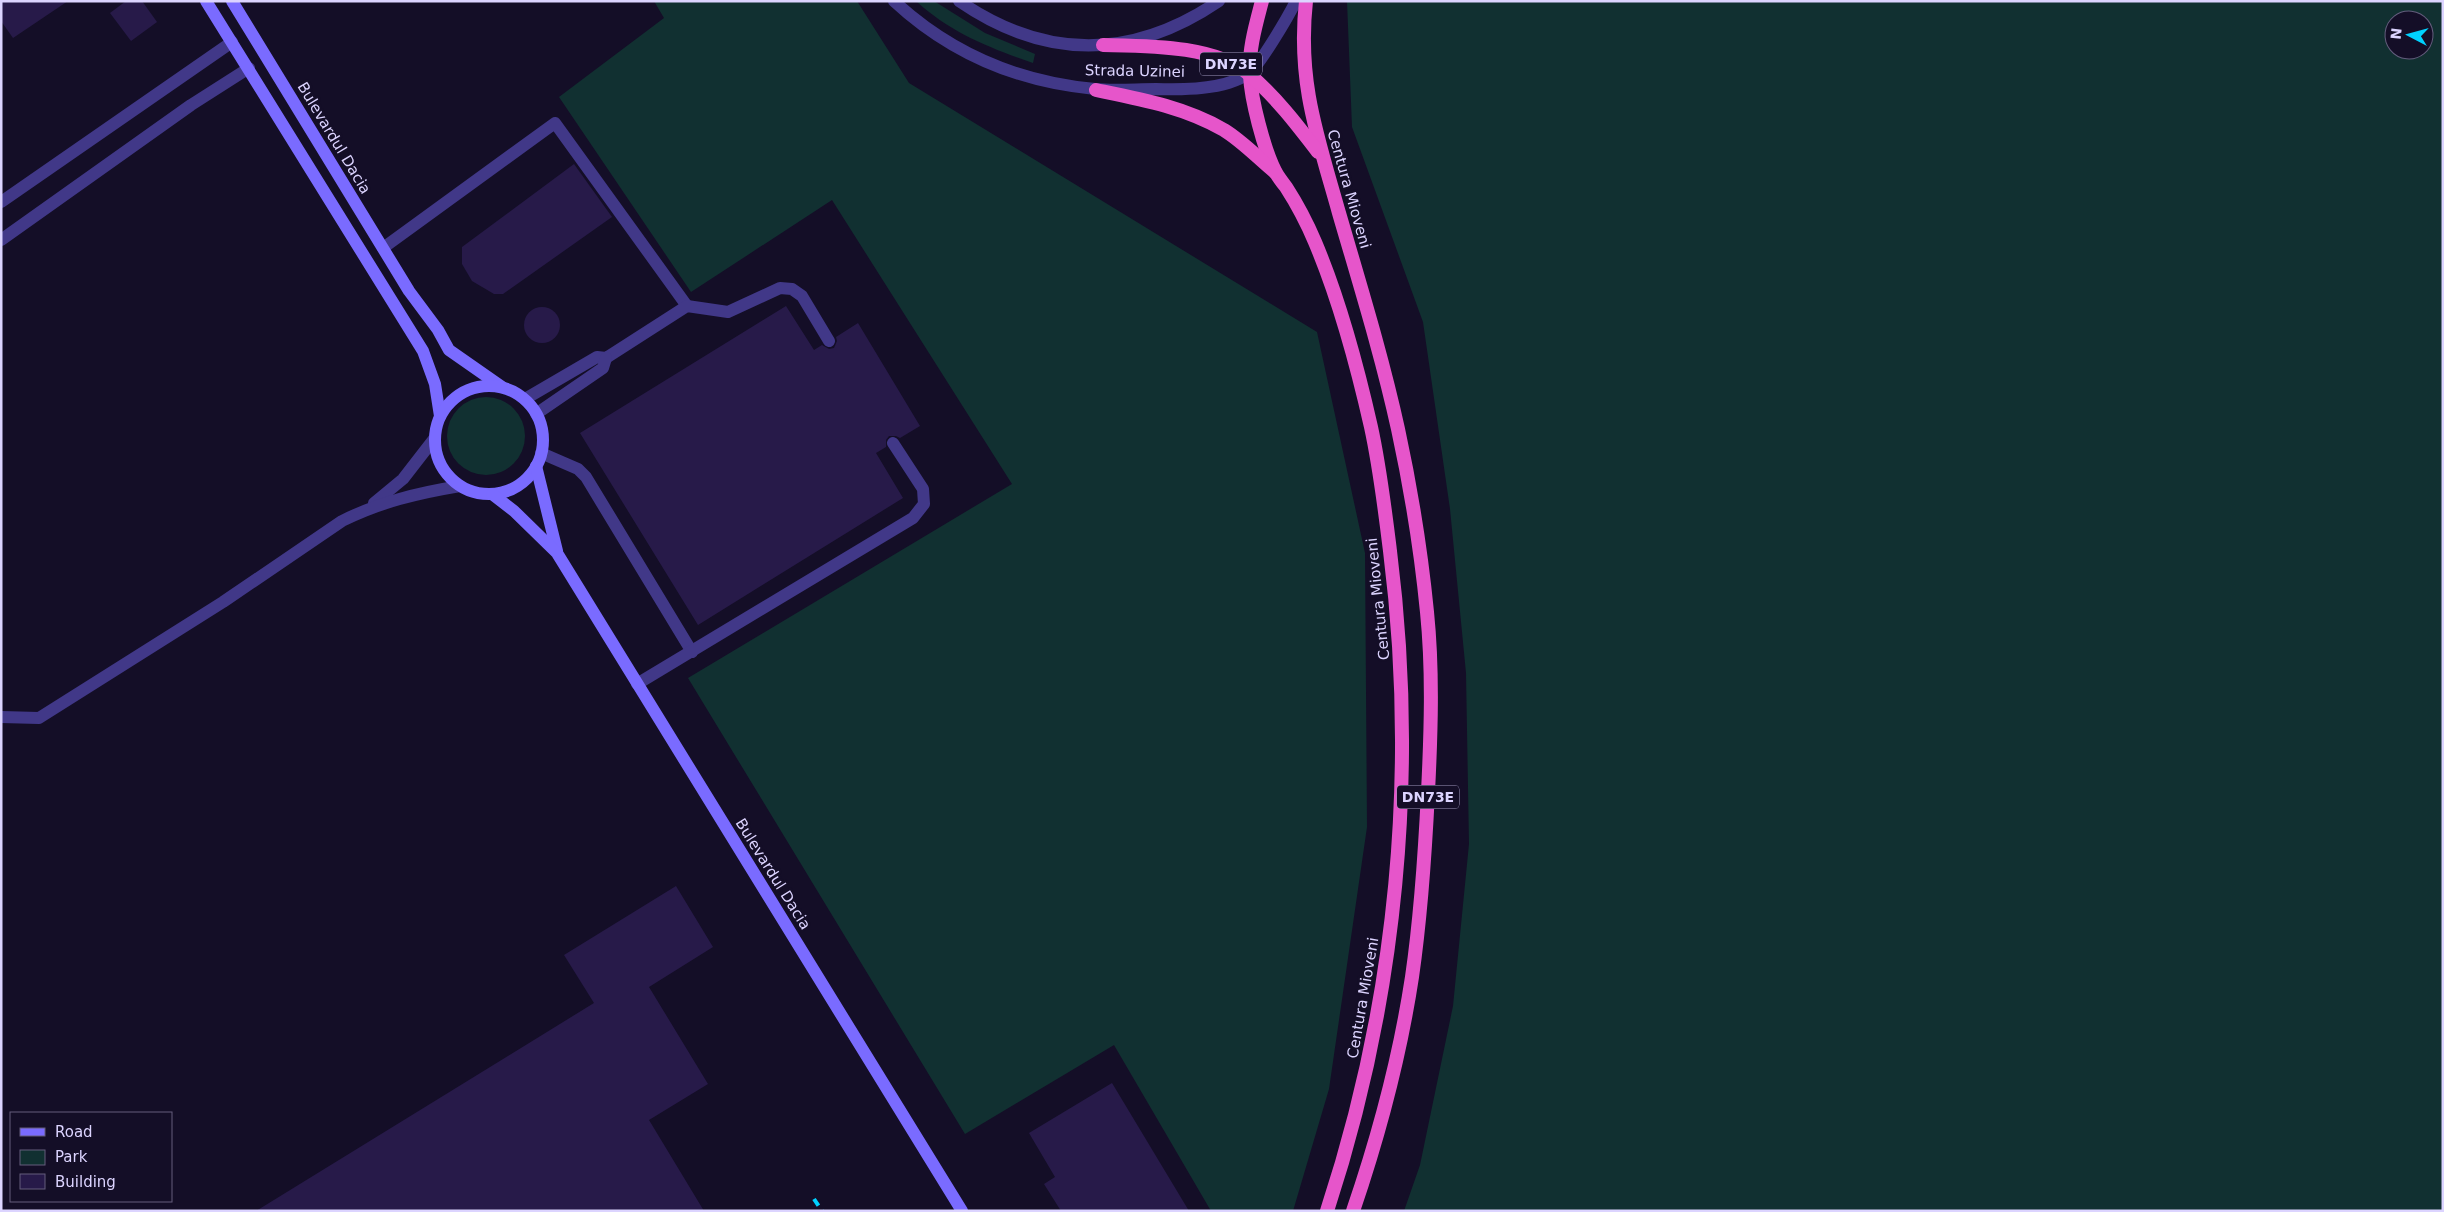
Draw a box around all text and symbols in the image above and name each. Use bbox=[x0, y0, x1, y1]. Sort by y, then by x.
north arrow bbox=[2384, 10, 2434, 60]
text: N bbox=[2388, 27, 2405, 40]
road number: DN73E bbox=[1200, 52, 1262, 76]
street label: Strada Uzinei bbox=[1085, 61, 1185, 81]
street label: Bulevardul Dacia bbox=[293, 79, 375, 197]
street label: Centura Mioveni bbox=[1323, 127, 1375, 251]
street label: Centura Mioveni bbox=[1363, 537, 1393, 661]
road number: DN73E bbox=[1397, 786, 1459, 809]
street label: Bulevardul Dacia bbox=[732, 815, 814, 933]
street label: Centura Mioveni bbox=[1343, 936, 1383, 1060]
legend bbox=[10, 1112, 172, 1202]
text: Road bbox=[55, 1123, 93, 1141]
text: Park bbox=[55, 1148, 88, 1166]
text: Building bbox=[55, 1173, 116, 1191]

